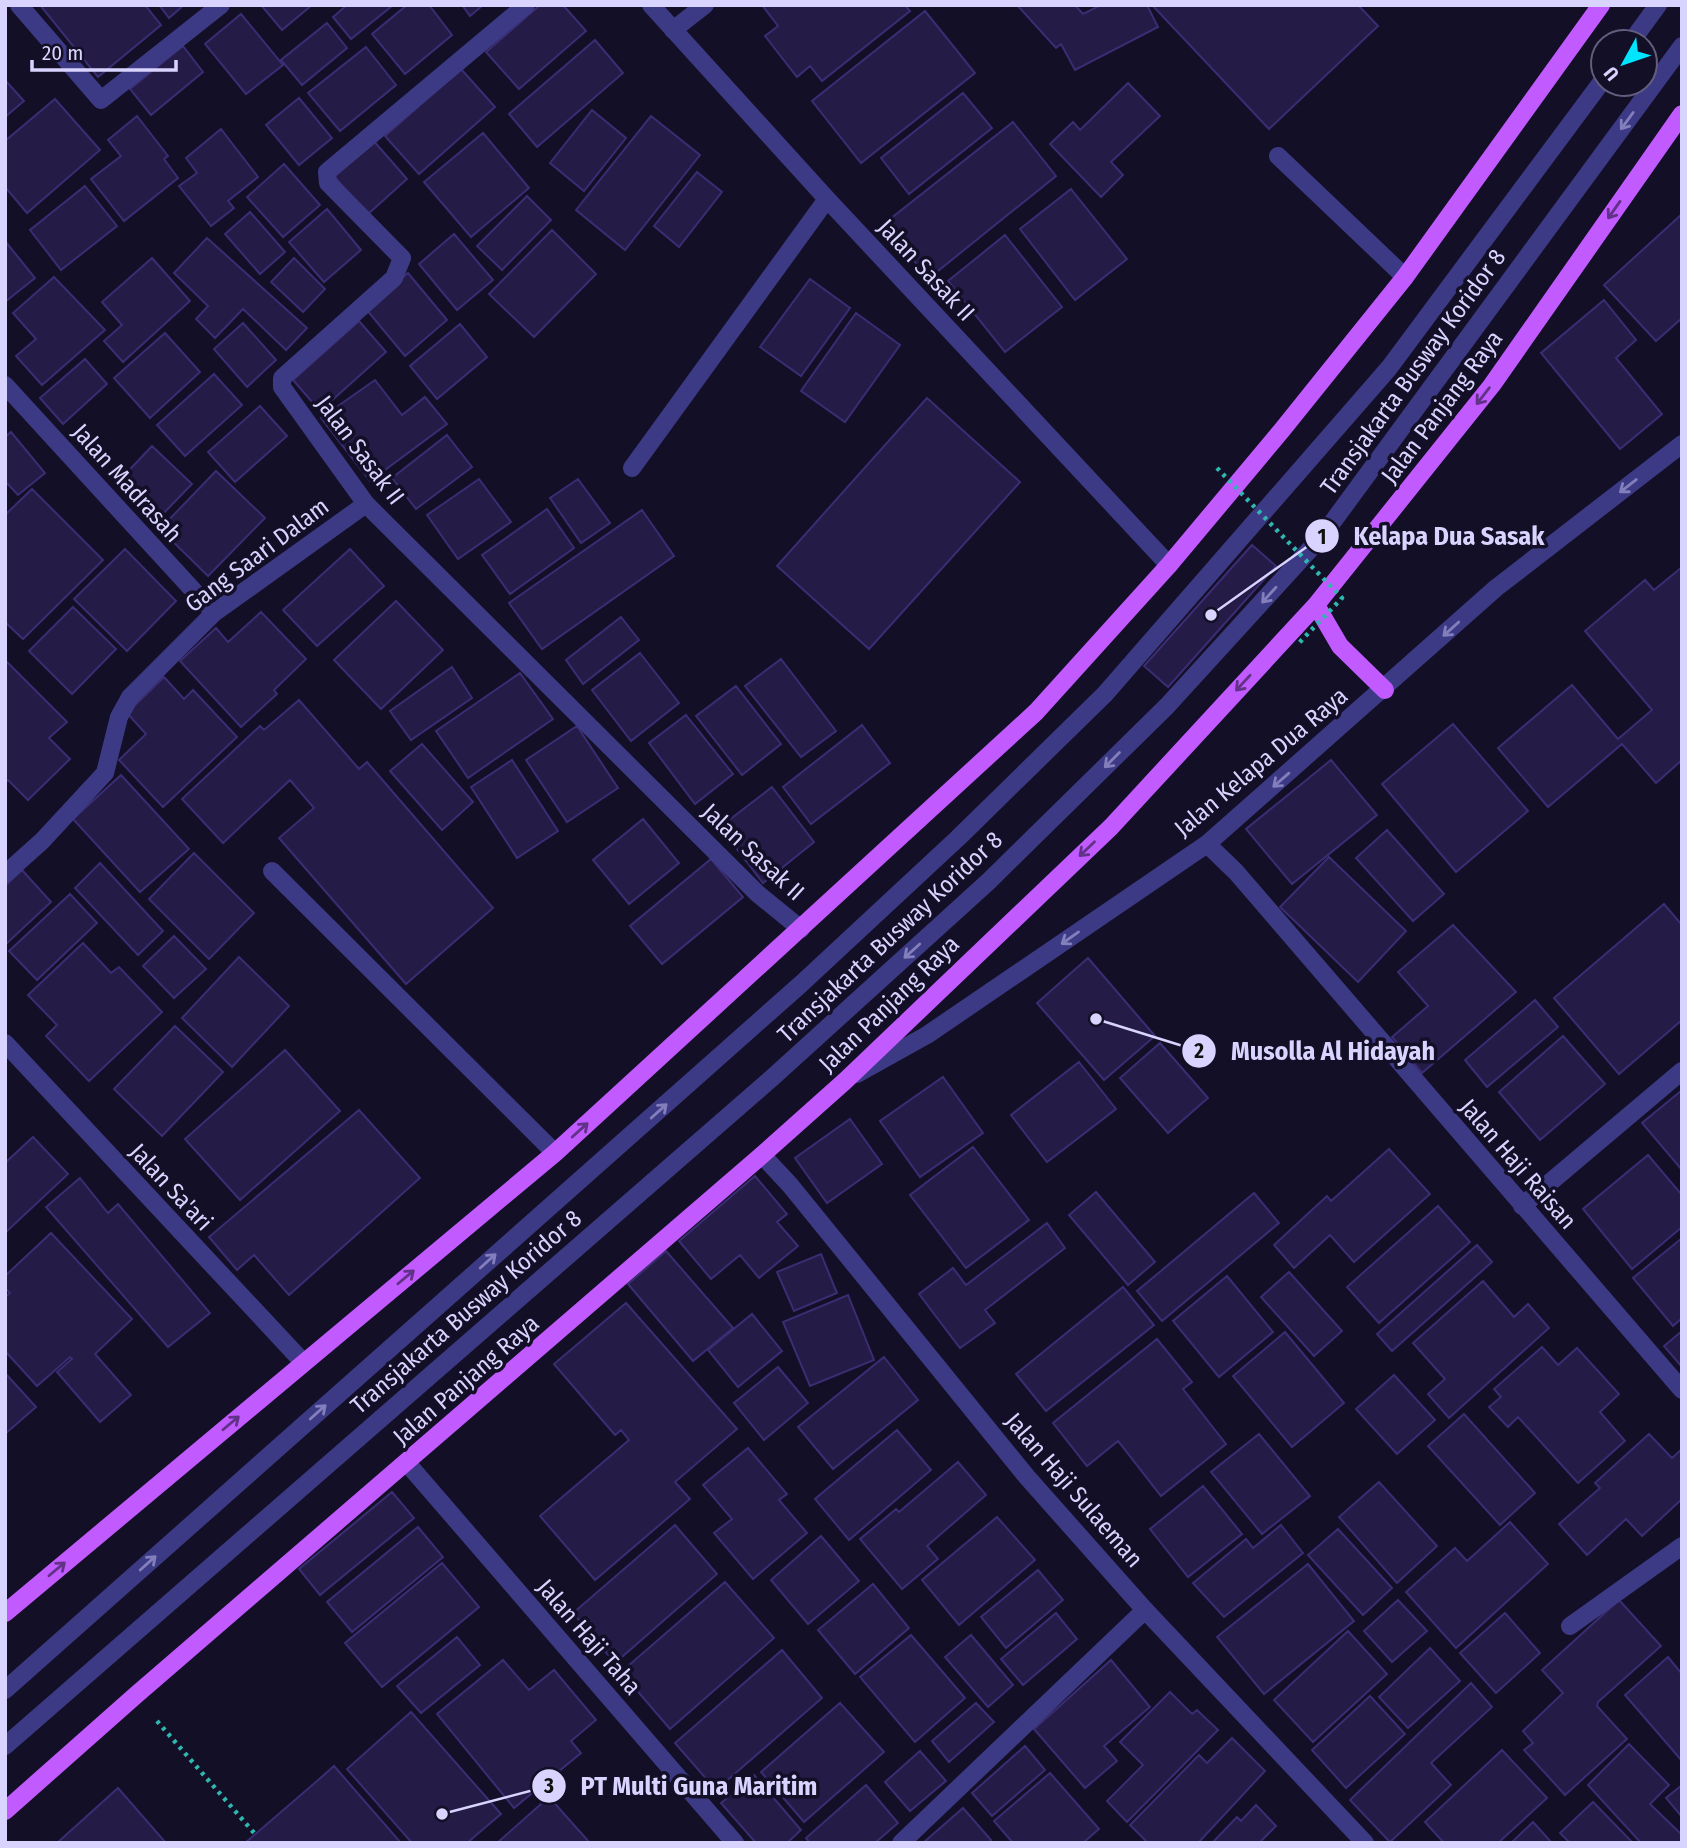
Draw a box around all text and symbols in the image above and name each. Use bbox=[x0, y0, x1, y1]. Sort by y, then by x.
scale bar bbox=[32, 28, 175, 72]
north arrow bbox=[1589, 28, 1659, 98]
text: 20 m bbox=[42, 40, 83, 66]
text: U bbox=[1599, 62, 1624, 85]
one-way arrow bbox=[1620, 111, 1634, 130]
one-way arrow bbox=[1607, 200, 1621, 219]
street label: Jalan Sasak II bbox=[872, 213, 980, 327]
street label: Transjakarta Busway Koridor 8 bbox=[1315, 244, 1511, 500]
street label: Jalan Panjang Raya bbox=[1376, 325, 1508, 489]
one-way arrow bbox=[1476, 387, 1491, 405]
street label: Jalan Sasak II bbox=[310, 390, 410, 510]
street label: Jalan Madrasah bbox=[66, 418, 188, 548]
one-way arrow bbox=[1619, 478, 1638, 493]
street label: Gang Saari Dalam bbox=[180, 492, 334, 618]
callout: Kelapa Dua Sasak bbox=[1305, 513, 1559, 560]
text: Kelapa Dua Sasak bbox=[1354, 521, 1545, 552]
text: 1 bbox=[1318, 524, 1326, 550]
one-way arrow bbox=[1260, 586, 1277, 603]
one-way arrow bbox=[1442, 621, 1460, 637]
one-way arrow bbox=[1235, 674, 1251, 692]
street label: Jalan Kelapa Dua Raya bbox=[1169, 682, 1353, 842]
one-way arrow bbox=[1104, 752, 1121, 769]
one-way arrow bbox=[1272, 772, 1290, 788]
street label: Jalan Sasak II bbox=[696, 798, 810, 906]
street label: Transjakarta Busway Koridor 8 bbox=[772, 826, 1008, 1048]
one-way arrow bbox=[1079, 841, 1096, 858]
street label: Jalan Panjang Raya bbox=[813, 930, 965, 1078]
one-way arrow bbox=[1061, 931, 1080, 945]
one-way arrow bbox=[903, 943, 921, 959]
callout: Musolla Al Hidayah bbox=[1182, 1027, 1449, 1074]
text: Musolla Al Hidayah bbox=[1231, 1036, 1435, 1067]
text: 2 bbox=[1193, 1038, 1204, 1064]
street label: Jalan Haji Raisan bbox=[1454, 1093, 1582, 1235]
one-way arrow bbox=[650, 1102, 667, 1119]
one-way arrow bbox=[571, 1122, 589, 1138]
street label: Jalan Sa'ari bbox=[124, 1138, 218, 1236]
street label: Transjakarta Busway Koridor 8 bbox=[345, 1204, 587, 1420]
one-way arrow bbox=[479, 1254, 497, 1270]
one-way arrow bbox=[396, 1269, 414, 1284]
street label: Jalan Panjang Raya bbox=[387, 1309, 545, 1451]
one-way arrow bbox=[309, 1404, 327, 1420]
street label: Jalan Haji Sulaeman bbox=[999, 1407, 1149, 1573]
one-way arrow bbox=[222, 1415, 240, 1431]
one-way arrow bbox=[139, 1555, 157, 1571]
one-way arrow bbox=[48, 1561, 66, 1577]
street label: Jalan Haji Taha bbox=[531, 1573, 647, 1701]
callout: PT Multi Guna Maritim bbox=[532, 1762, 832, 1809]
text: PT Multi Guna Maritim bbox=[581, 1771, 817, 1802]
text: 3 bbox=[543, 1773, 554, 1799]

